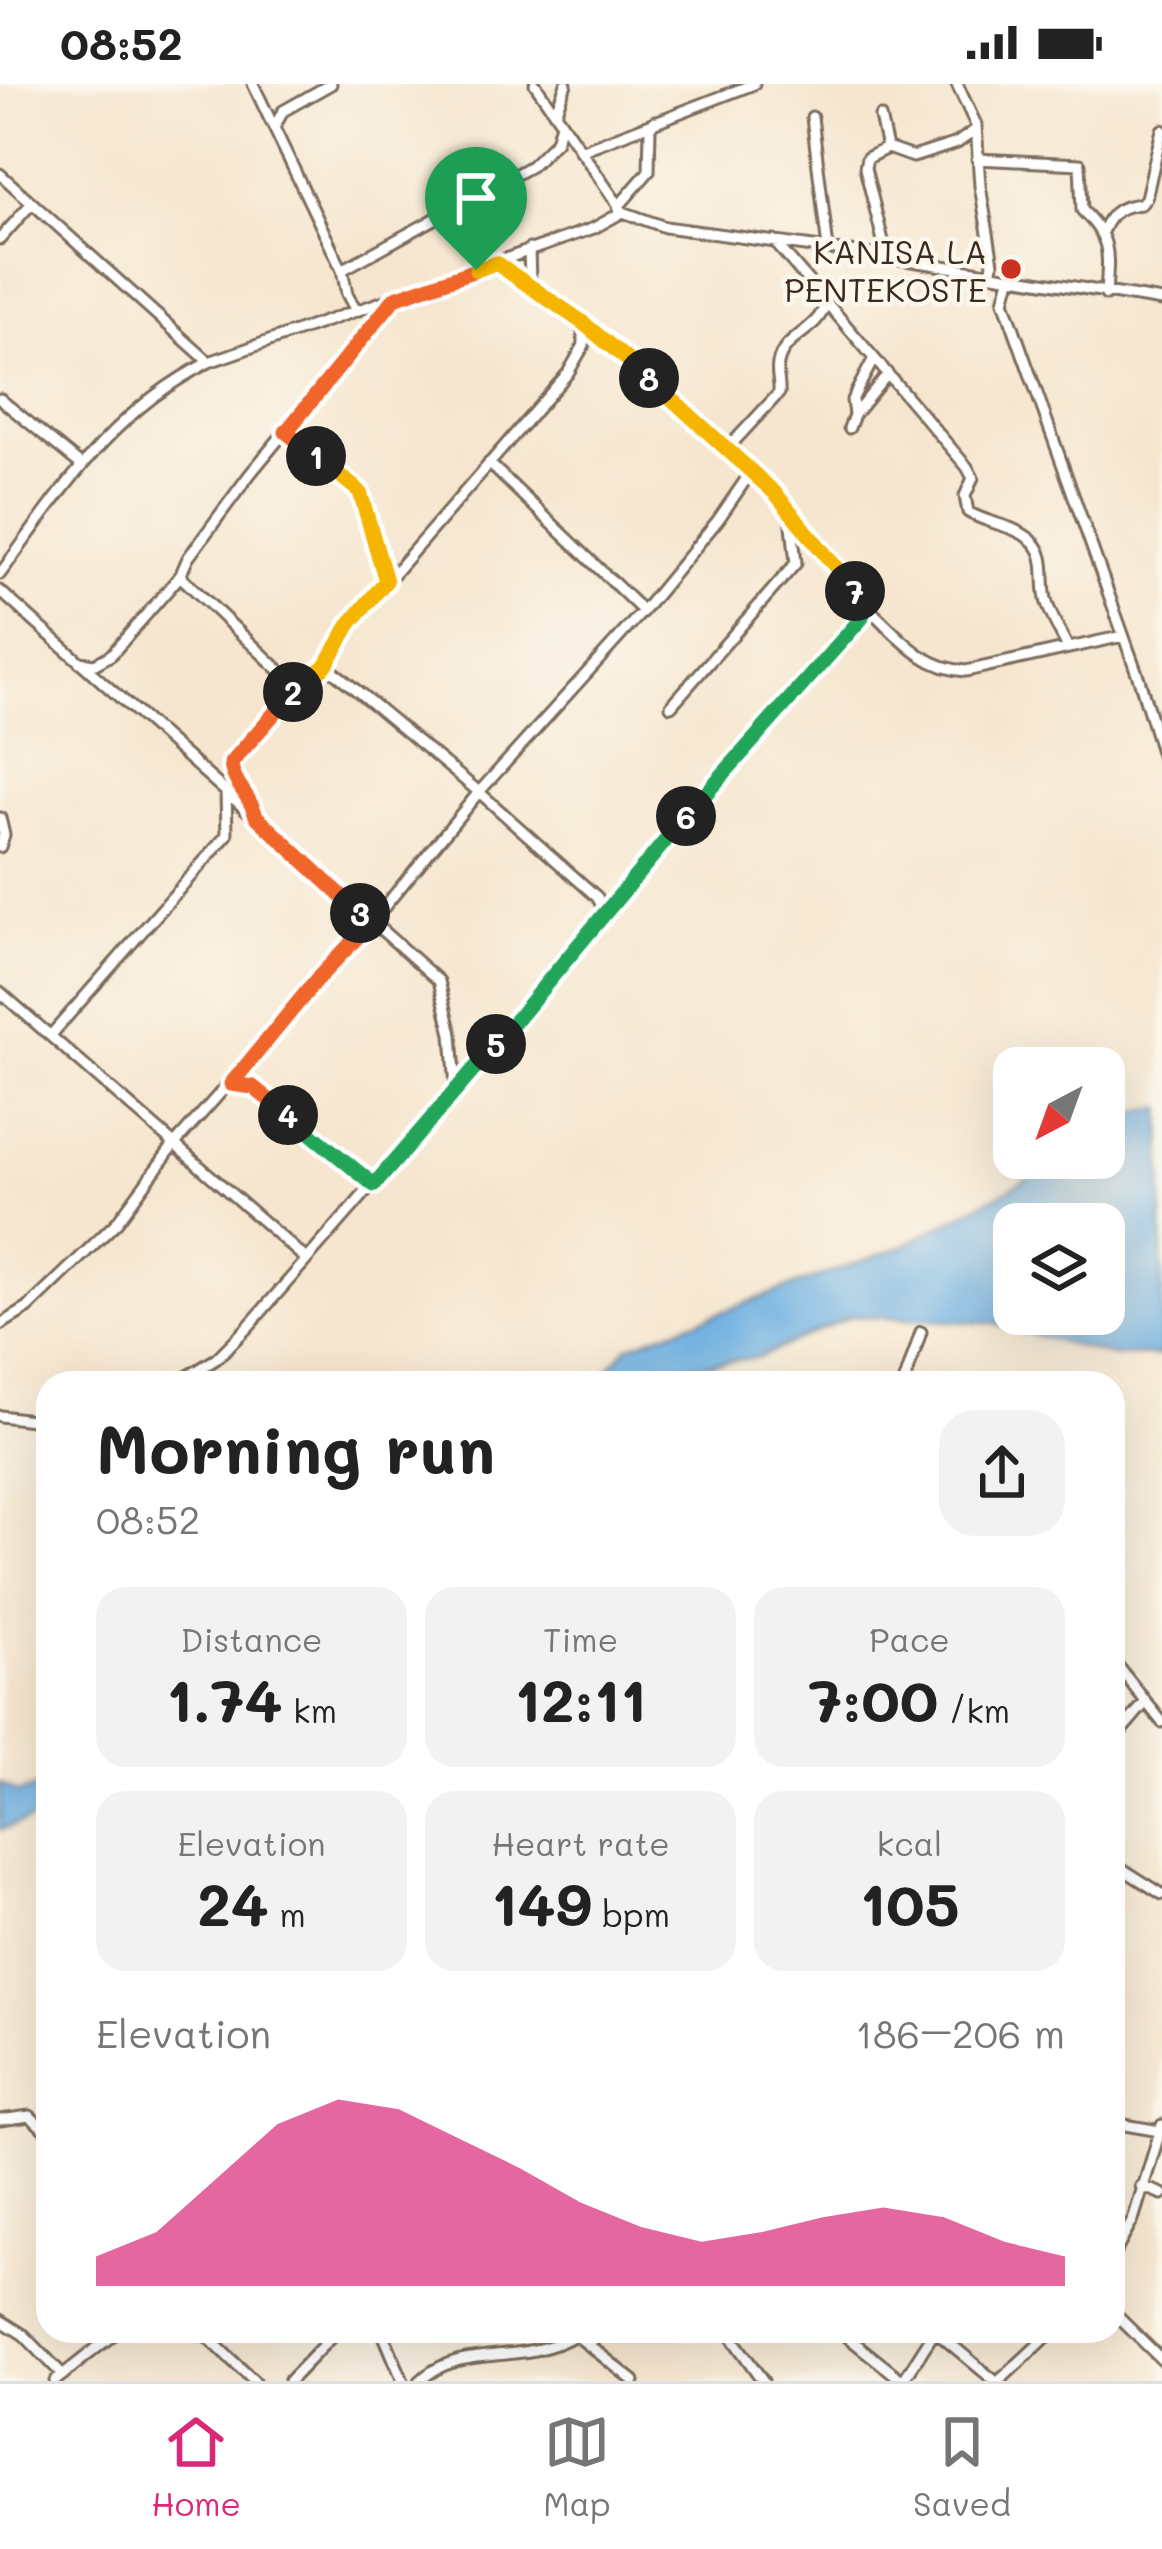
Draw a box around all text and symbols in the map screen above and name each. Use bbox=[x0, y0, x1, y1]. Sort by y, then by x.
text: 08:52 bbox=[60, 13, 183, 71]
pin bbox=[425, 147, 527, 270]
icon: arrive bbox=[443, 165, 509, 231]
place label: KANISA LA PENTEKOSTE bbox=[784, 229, 987, 310]
marker: KANISA LA PENTEKOSTE bbox=[998, 256, 1024, 282]
pin: 8 bbox=[619, 348, 679, 408]
text: 8 bbox=[639, 356, 659, 399]
pin: 1 bbox=[286, 426, 346, 486]
text: 1 bbox=[309, 434, 323, 477]
pin: 7 bbox=[825, 561, 885, 621]
text: 7 bbox=[846, 569, 864, 612]
pin: 2 bbox=[263, 662, 323, 722]
text: 2 bbox=[284, 670, 302, 713]
pin: 6 bbox=[656, 786, 716, 846]
text: 6 bbox=[676, 794, 696, 837]
pin: 3 bbox=[330, 883, 390, 943]
text: 3 bbox=[350, 891, 370, 934]
pin: 5 bbox=[466, 1014, 526, 1074]
text: 5 bbox=[486, 1022, 506, 1065]
north arrow bbox=[993, 1047, 1125, 1179]
map controls bbox=[993, 1047, 1125, 1335]
pin: 4 bbox=[258, 1085, 318, 1145]
text: 4 bbox=[278, 1093, 298, 1136]
button: layers bbox=[993, 1203, 1125, 1335]
text: Morning run bbox=[96, 1405, 495, 1491]
button: share bbox=[939, 1410, 1065, 1536]
text: 08:52 bbox=[96, 1493, 200, 1544]
text: Distance bbox=[181, 1617, 323, 1660]
text: Time bbox=[543, 1617, 618, 1660]
text: Pace bbox=[869, 1617, 950, 1660]
text: 1.74 bbox=[166, 1660, 283, 1738]
text: 12:11 bbox=[514, 1660, 647, 1738]
text: 7:00 bbox=[809, 1660, 938, 1738]
text: km bbox=[283, 1688, 337, 1731]
text: /km bbox=[938, 1688, 1010, 1731]
text: Elevation bbox=[177, 1821, 326, 1864]
text: Heart rate bbox=[491, 1821, 670, 1864]
text: kcal bbox=[877, 1821, 942, 1864]
text: 24 bbox=[197, 1864, 269, 1942]
text: 149 bbox=[491, 1864, 592, 1942]
text: 105 bbox=[859, 1864, 960, 1942]
text: m bbox=[269, 1892, 306, 1935]
text: bpm bbox=[592, 1892, 670, 1935]
text: Elevation bbox=[96, 2007, 271, 2058]
text: 186–206 m bbox=[856, 2007, 1065, 2058]
tab: Home bbox=[151, 2409, 241, 2524]
tab: Map bbox=[543, 2409, 611, 2524]
tab: Saved bbox=[913, 2409, 1011, 2524]

